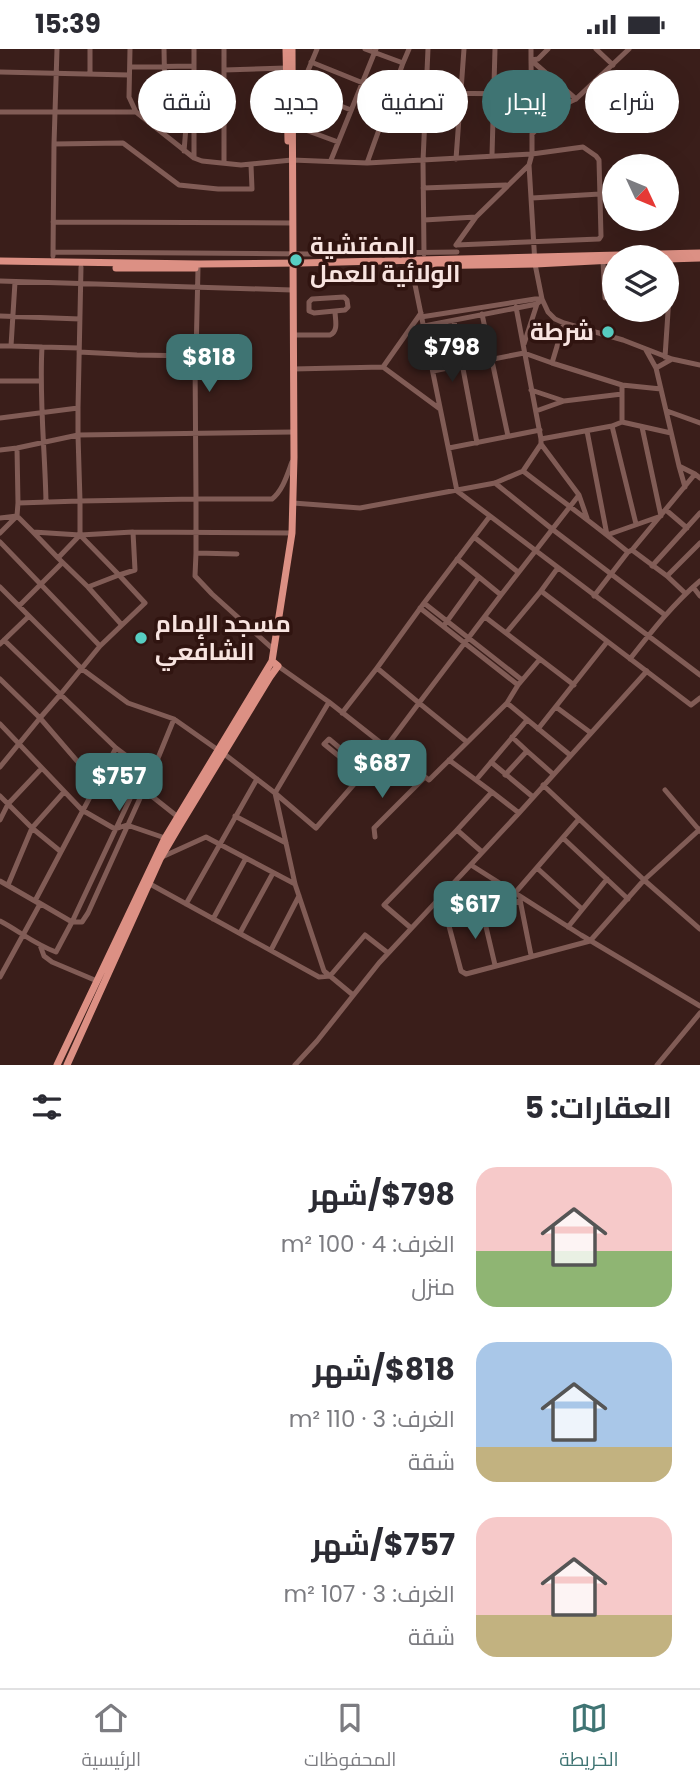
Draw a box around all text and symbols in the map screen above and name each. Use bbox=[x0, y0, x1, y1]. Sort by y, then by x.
text: 15:39 bbox=[35, 6, 101, 42]
chip: شقة bbox=[138, 70, 236, 133]
chip: جديد bbox=[250, 70, 343, 133]
chip: تصفية bbox=[357, 70, 468, 133]
chip: إيجار bbox=[482, 70, 571, 133]
chip: شراء bbox=[585, 70, 679, 133]
north arrow bbox=[602, 154, 679, 231]
map controls bbox=[602, 154, 679, 322]
place label: المفتشية الولائية للعمل bbox=[310, 229, 460, 290]
button: layers bbox=[602, 245, 679, 322]
marker: المفتشية الولائية للعمل bbox=[288, 252, 304, 268]
place label: شرطة bbox=[530, 315, 594, 348]
marker: شرطة bbox=[600, 324, 616, 340]
pin: $798 bbox=[411, 325, 493, 384]
text: $798 bbox=[424, 331, 480, 363]
pin: $818 bbox=[168, 335, 250, 394]
text: $818 bbox=[182, 341, 236, 373]
place label: مسجد الإمام الشافعي bbox=[155, 607, 291, 671]
marker: مسجد الإمام الشافعي bbox=[133, 630, 149, 646]
pin: $687 bbox=[341, 741, 423, 800]
text: $687 bbox=[354, 747, 411, 779]
pin: $757 bbox=[78, 753, 160, 813]
text: $757 bbox=[92, 760, 146, 792]
pin: $617 bbox=[434, 881, 516, 941]
text: $617 bbox=[450, 888, 500, 920]
text: العقارات: 5 bbox=[524, 1086, 672, 1129]
icon: filters bbox=[28, 1088, 66, 1126]
text: $798/شهر bbox=[309, 1173, 455, 1216]
icon: home bbox=[532, 1195, 616, 1279]
text: الغرف: 4 · 100 m² bbox=[281, 1228, 455, 1260]
text: منزل bbox=[411, 1271, 455, 1303]
text: $818/شهر bbox=[313, 1348, 455, 1391]
icon: home bbox=[532, 1370, 616, 1454]
text: الغرف: 3 · 110 m² bbox=[289, 1403, 455, 1435]
text: شقة bbox=[408, 1446, 455, 1478]
text: $757/شهر bbox=[311, 1523, 455, 1566]
icon: home bbox=[532, 1545, 616, 1629]
text: الغرف: 3 · 107 m² bbox=[284, 1578, 455, 1610]
text: شقة bbox=[408, 1621, 455, 1653]
tab: الرئيسية bbox=[81, 1699, 141, 1777]
tab: المحفوظات bbox=[304, 1699, 396, 1777]
tab: الخريطة bbox=[559, 1699, 619, 1777]

